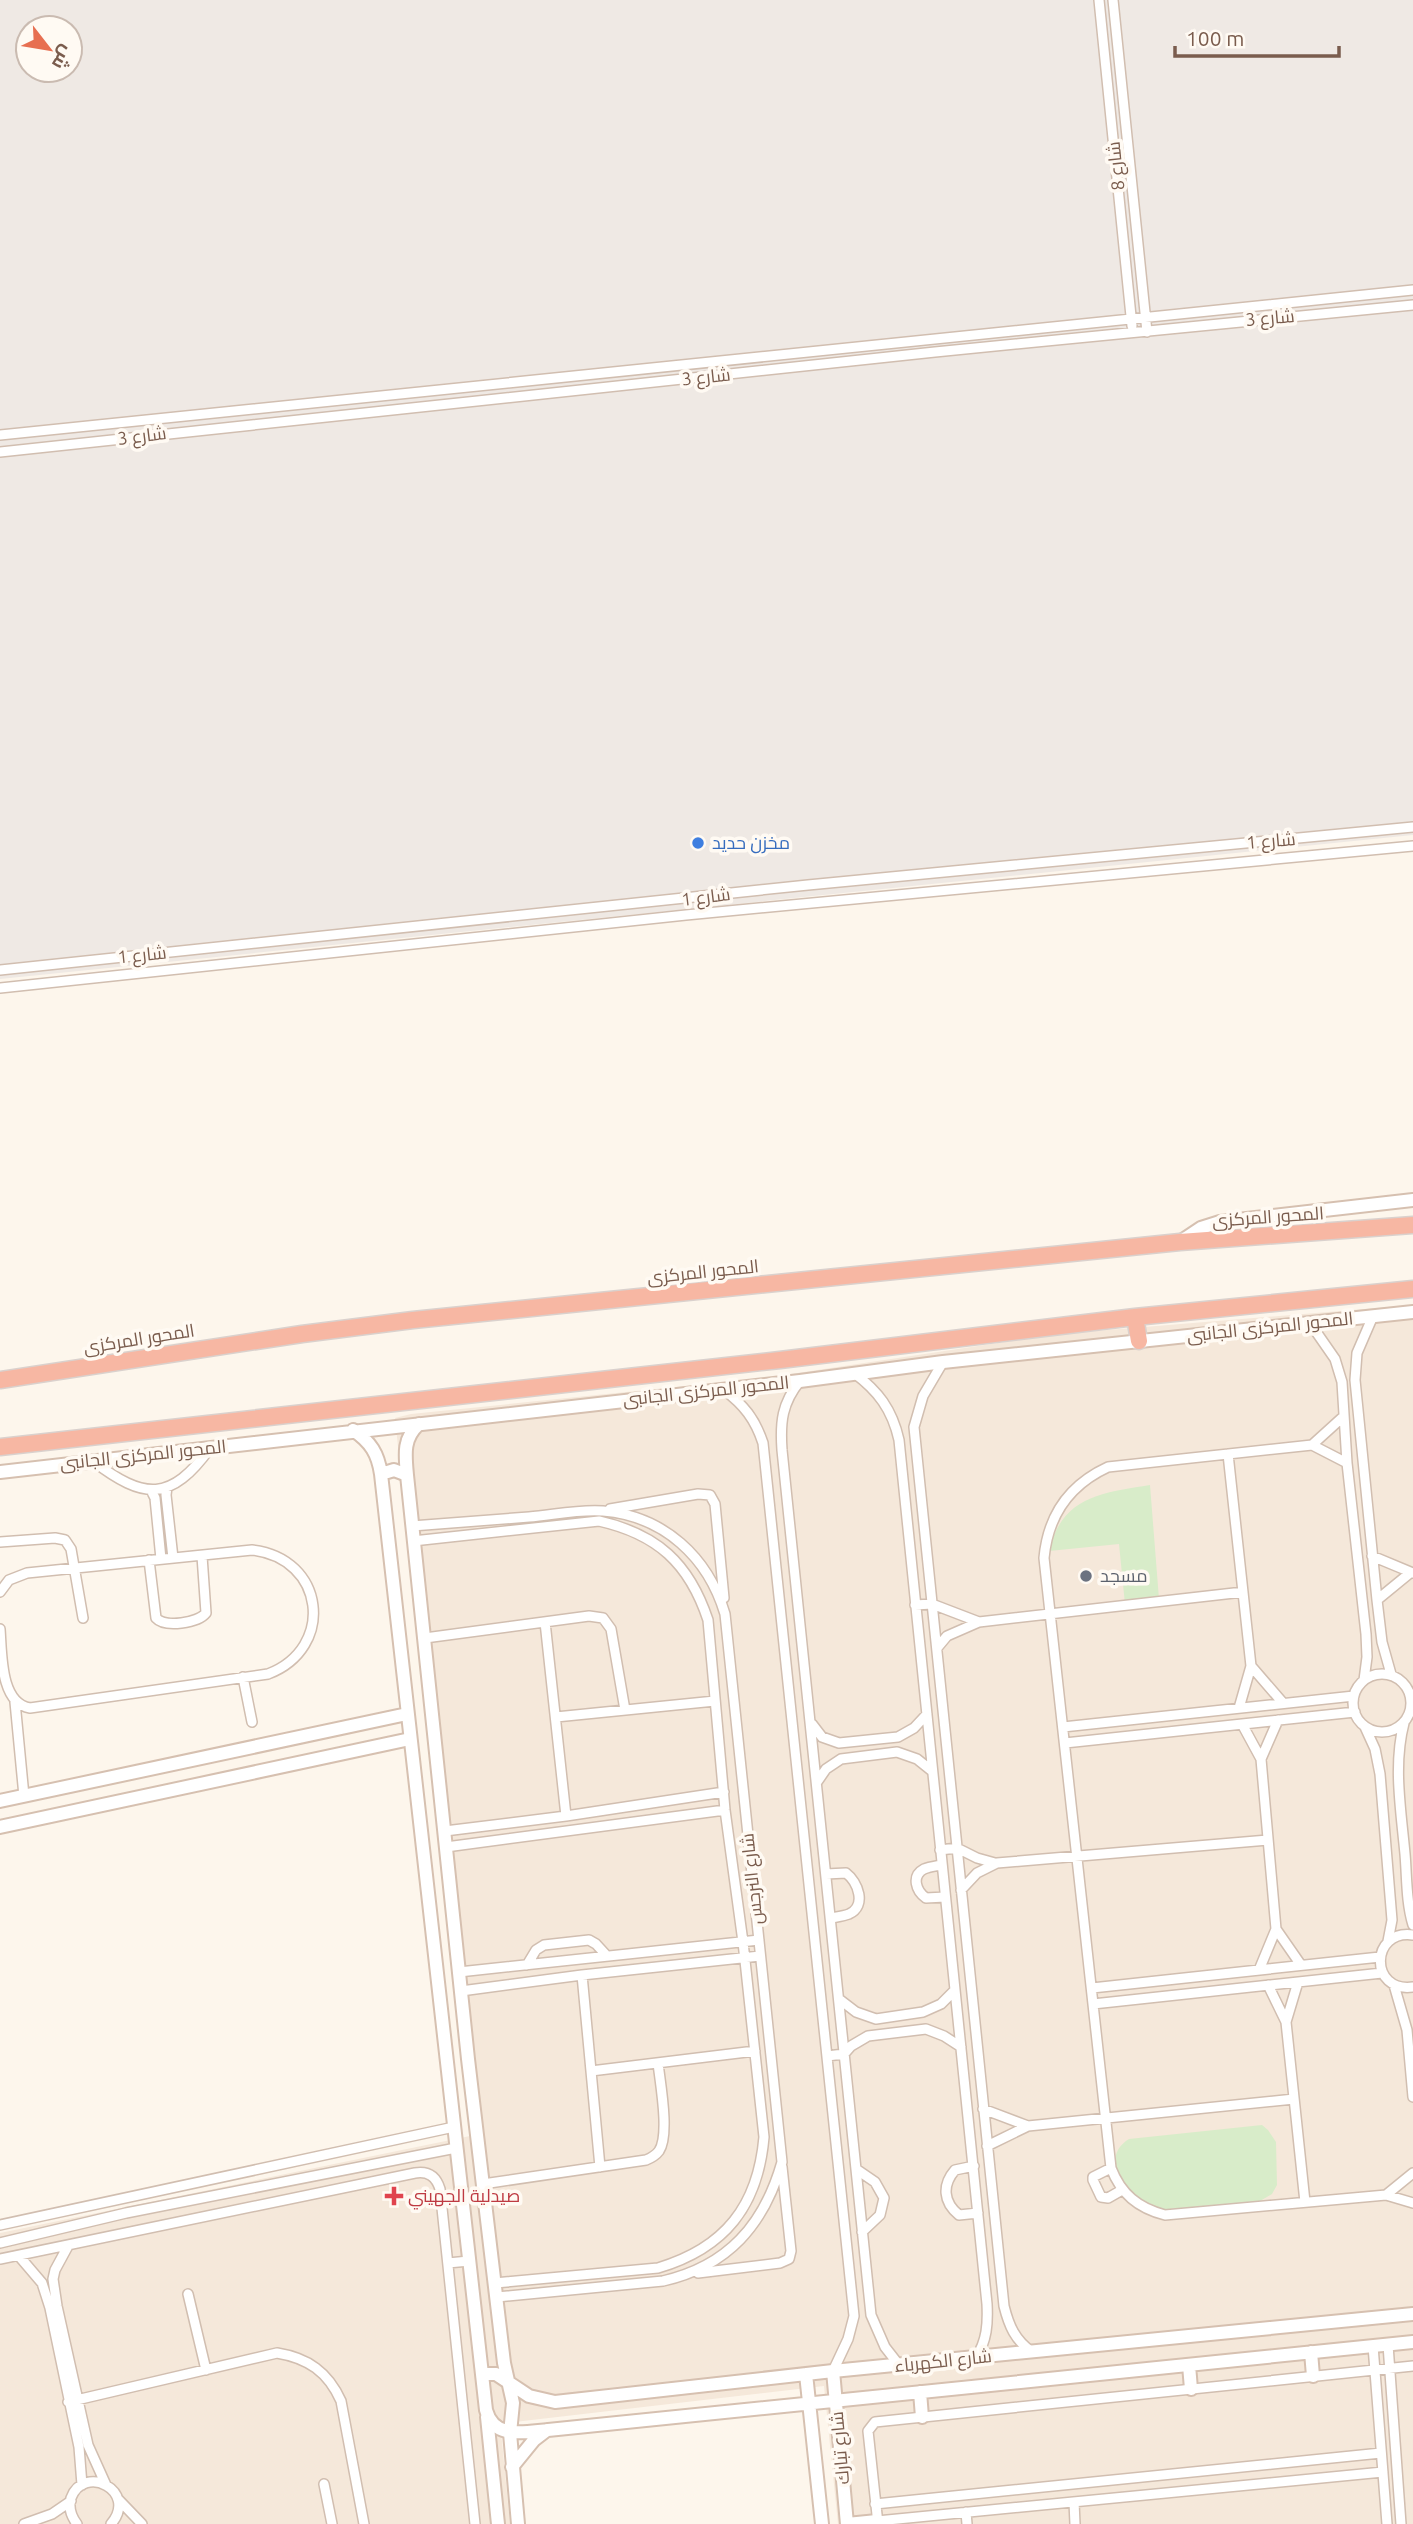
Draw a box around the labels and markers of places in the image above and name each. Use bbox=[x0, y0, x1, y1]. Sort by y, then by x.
place label: مخزن حديد bbox=[712, 832, 790, 854]
marker: مخزن حديد bbox=[690, 835, 706, 851]
place label: مسجد bbox=[1100, 1565, 1148, 1585]
marker: مسجد bbox=[1078, 1568, 1094, 1584]
place label: صيدلية الجهيني bbox=[408, 2185, 520, 2210]
marker: صيدلية الجهيني bbox=[386, 2188, 402, 2204]

